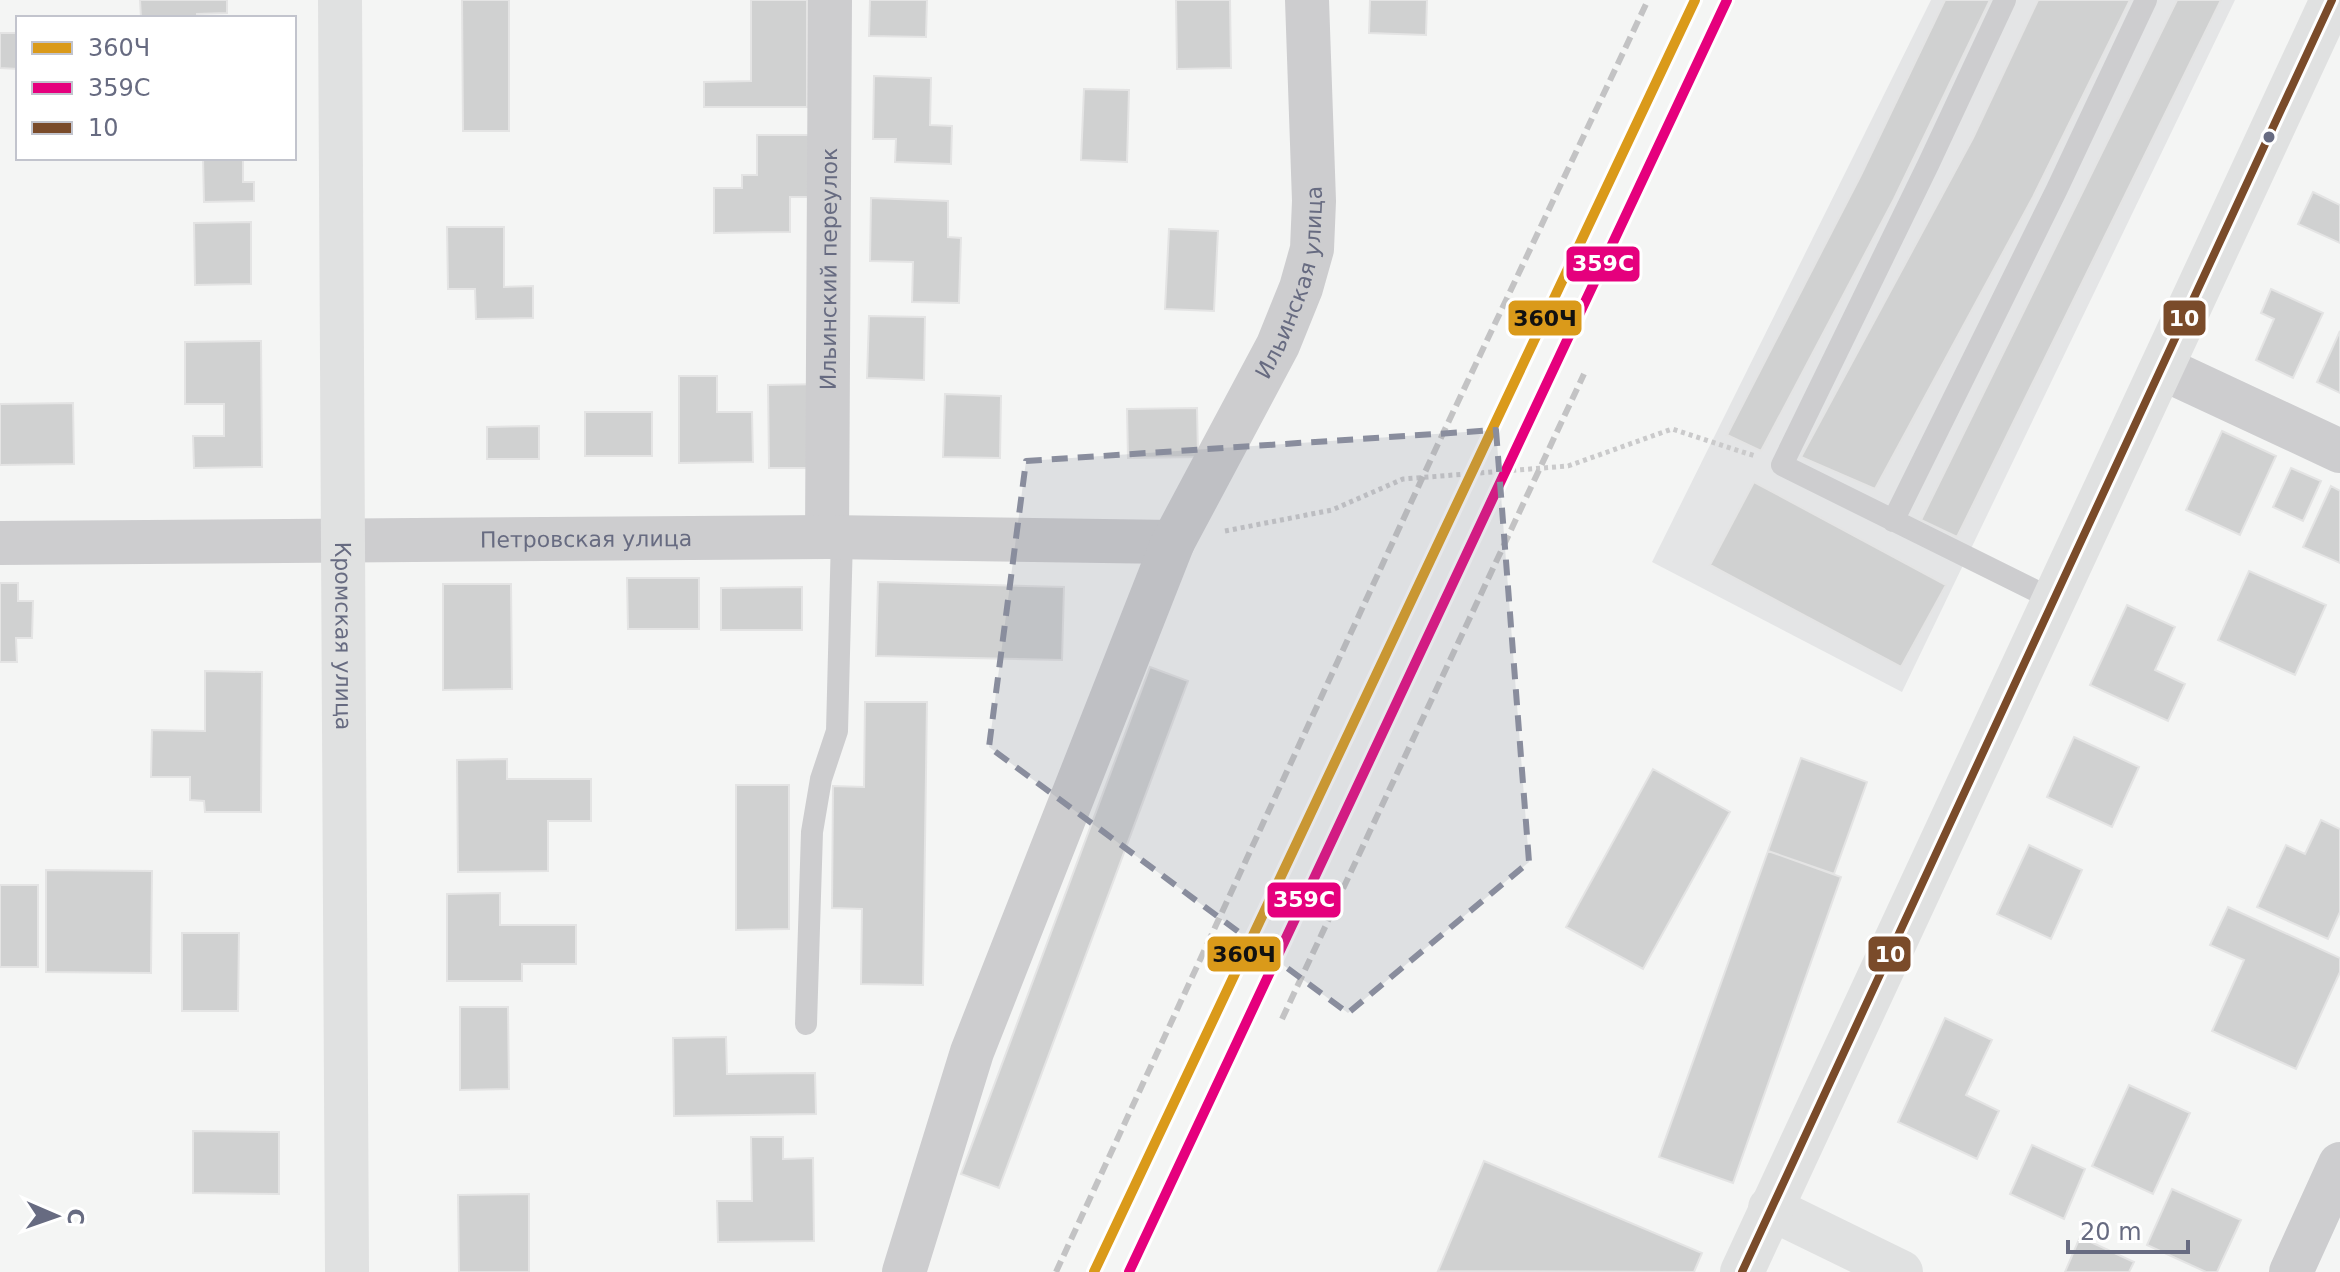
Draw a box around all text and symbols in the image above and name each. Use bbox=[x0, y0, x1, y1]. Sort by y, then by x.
legend bbox=[16, 16, 296, 160]
text: 360Ч bbox=[88, 34, 150, 62]
text: 359С bbox=[88, 74, 151, 102]
text: 10 bbox=[88, 114, 119, 142]
unlabelled marker bbox=[2261, 129, 2277, 145]
street label: Ильинский переулок bbox=[815, 148, 842, 390]
street label: Ильинская улица bbox=[1250, 186, 1327, 383]
line badge: 359С bbox=[1565, 245, 1641, 283]
text: 359С bbox=[1572, 251, 1634, 276]
line badge: 360Ч bbox=[1507, 299, 1583, 337]
line badge: 10 bbox=[2162, 299, 2207, 337]
text: 360Ч bbox=[1513, 306, 1577, 331]
text: 10 bbox=[2169, 306, 2199, 331]
street label: Петровская улица bbox=[480, 525, 692, 552]
street label: Кромская улица bbox=[330, 542, 357, 730]
line badge: 359С bbox=[1266, 881, 1342, 919]
text: 359С bbox=[1273, 887, 1335, 912]
line badge: 360Ч bbox=[1206, 935, 1282, 973]
line badge: 10 bbox=[1867, 935, 1912, 973]
text: 360Ч bbox=[1212, 942, 1276, 967]
text: 10 bbox=[1875, 942, 1905, 967]
north arrow bbox=[16, 1176, 96, 1256]
scale bar bbox=[2068, 1204, 2188, 1254]
text: С bbox=[63, 1208, 88, 1225]
text: 20 m bbox=[2080, 1218, 2142, 1246]

